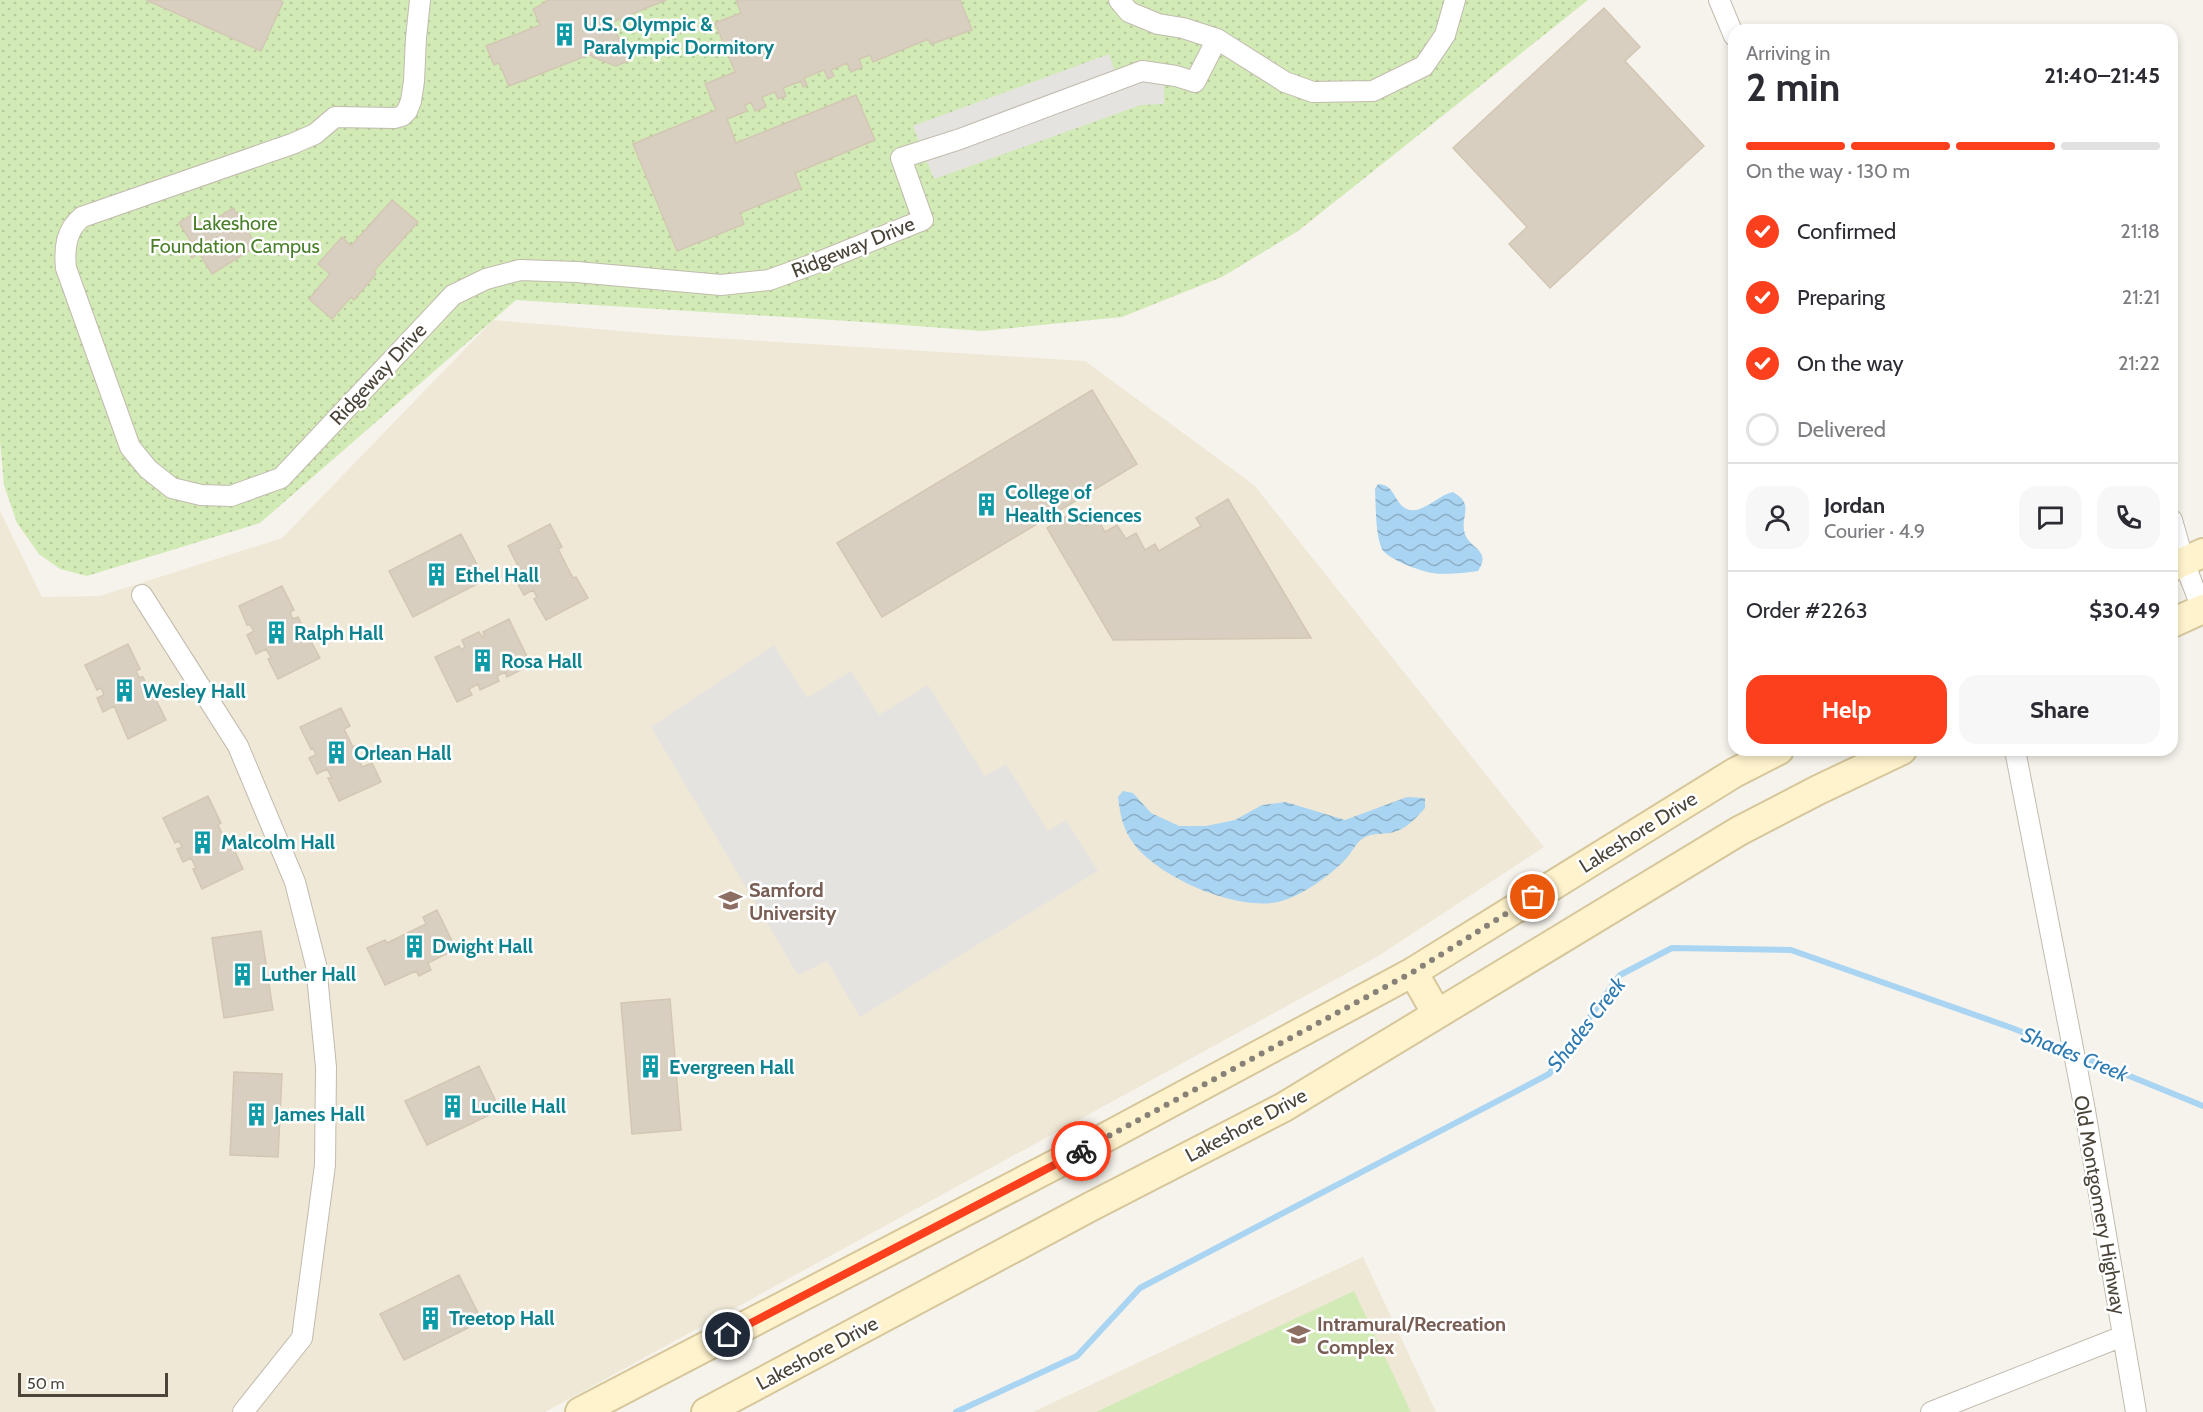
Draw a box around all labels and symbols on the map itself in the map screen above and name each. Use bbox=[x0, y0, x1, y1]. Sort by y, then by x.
place label: U.S. Olympic & Paralympic Dormitory bbox=[583, 12, 775, 59]
building icon: U.S. Olympic & Paralympic Dormitory bbox=[552, 22, 578, 48]
park label: Lakeshore Foundation Campus bbox=[150, 211, 320, 258]
street label: Ridgeway Drive bbox=[788, 211, 918, 283]
street label: Ridgeway Drive bbox=[325, 318, 431, 430]
place label: College of Health Sciences bbox=[1005, 480, 1142, 527]
building icon: College of Health Sciences bbox=[974, 491, 1000, 517]
building icon: Ethel Hall bbox=[424, 562, 450, 588]
place label: Ethel Hall bbox=[455, 563, 539, 587]
building icon: Ralph Hall bbox=[263, 620, 289, 646]
place label: Ralph Hall bbox=[294, 621, 383, 645]
building icon: Rosa Hall bbox=[470, 648, 496, 674]
place label: Rosa Hall bbox=[501, 649, 582, 673]
building icon: Wesley Hall bbox=[112, 678, 138, 704]
place label: Wesley Hall bbox=[143, 679, 246, 703]
building icon: Orlean Hall bbox=[323, 740, 349, 766]
place label: Orlean Hall bbox=[354, 741, 452, 765]
street label: Lakeshore Drive bbox=[1575, 786, 1701, 878]
building icon: Malcolm Hall bbox=[190, 829, 216, 855]
place label: Malcolm Hall bbox=[221, 830, 335, 854]
pin bbox=[1507, 871, 1558, 922]
place label: Samford University bbox=[749, 878, 837, 925]
school or university icon: Samford University bbox=[718, 888, 744, 914]
building icon: Dwight Hall bbox=[401, 933, 427, 959]
place label: Dwight Hall bbox=[432, 934, 533, 958]
building icon: Luther Hall bbox=[230, 961, 256, 987]
place label: Luther Hall bbox=[261, 962, 356, 986]
water label: Shades Creek bbox=[1542, 971, 1631, 1076]
water label: Shades Creek bbox=[2018, 1021, 2133, 1087]
building icon: Evergreen Hall bbox=[638, 1054, 664, 1080]
place label: Evergreen Hall bbox=[669, 1055, 794, 1079]
street label: Lakeshore Drive bbox=[1181, 1083, 1311, 1167]
building icon: Lucille Hall bbox=[440, 1093, 466, 1119]
street label: Old Montgomery Highway bbox=[2069, 1093, 2131, 1317]
place label: Lucille Hall bbox=[471, 1094, 566, 1118]
building icon: James Hall bbox=[243, 1101, 269, 1127]
place label: James Hall bbox=[273, 1102, 365, 1126]
courier bbox=[1051, 1121, 1111, 1181]
building icon: Treetop Hall bbox=[418, 1305, 444, 1331]
place label: Treetop Hall bbox=[449, 1306, 555, 1330]
pin bbox=[702, 1309, 753, 1360]
street label: Lakeshore Drive bbox=[752, 1311, 882, 1395]
place label: Intramural/Recreation Complex bbox=[1317, 1312, 1506, 1359]
school or university icon: Intramural/Recreation Complex bbox=[1286, 1322, 1312, 1348]
scale bar bbox=[18, 1370, 168, 1398]

